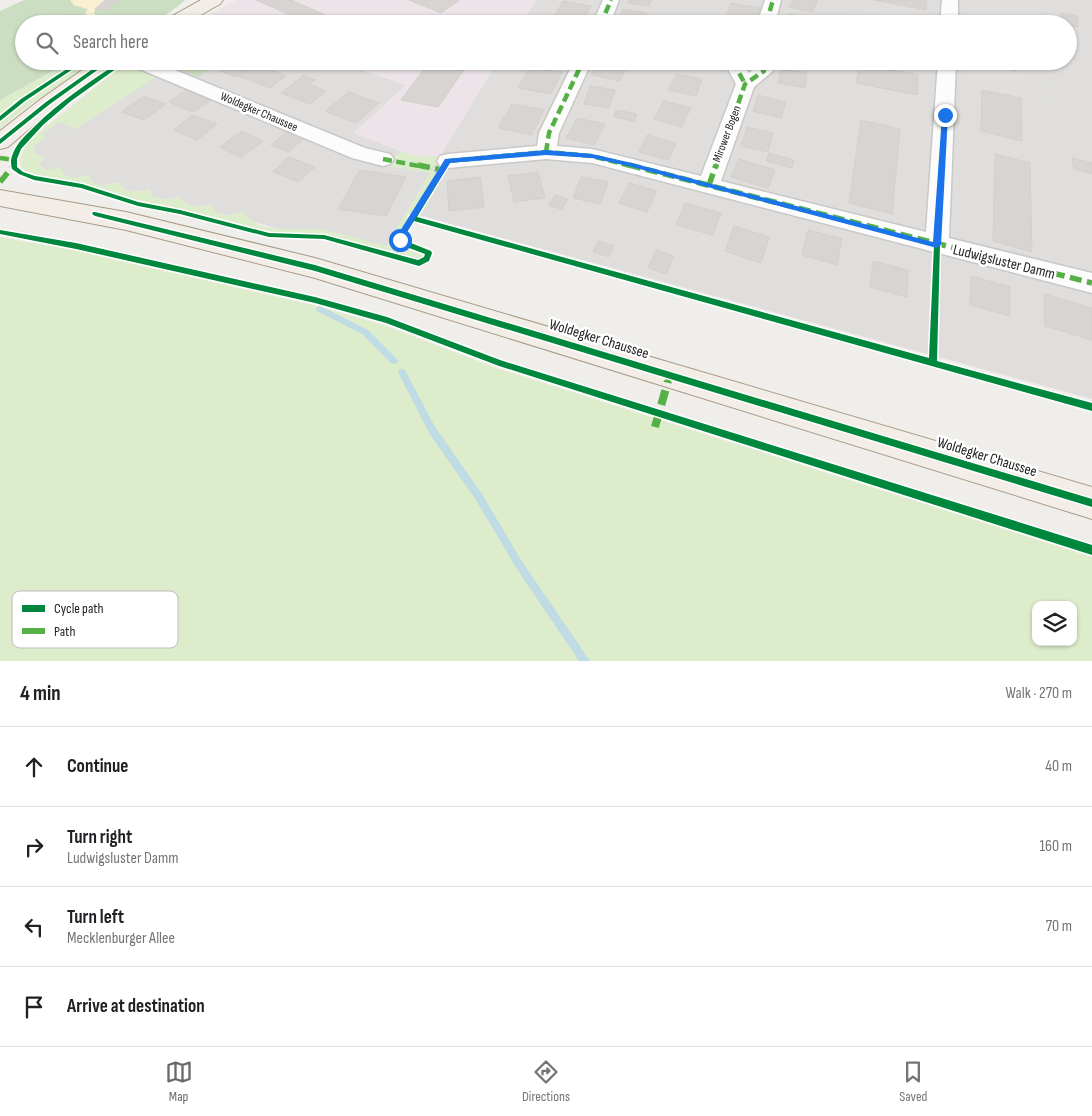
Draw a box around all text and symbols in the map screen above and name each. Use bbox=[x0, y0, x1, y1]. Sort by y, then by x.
search box bbox=[15, 15, 1077, 70]
icon: search bbox=[33, 29, 61, 57]
text: Search here bbox=[73, 31, 149, 54]
street label: Woldegker Chaussee bbox=[218, 89, 300, 135]
street label: Mirower Bogen bbox=[709, 104, 745, 164]
route end bbox=[934, 104, 957, 127]
route start bbox=[389, 229, 412, 252]
street label: Ludwigsluster Damm bbox=[951, 240, 1057, 284]
street label: Woldegker Chaussee bbox=[547, 315, 651, 363]
street label: Woldegker Chaussee bbox=[935, 433, 1039, 481]
legend bbox=[12, 591, 178, 648]
text: Cycle path bbox=[54, 600, 104, 617]
map controls bbox=[1032, 601, 1077, 646]
button: layers bbox=[1032, 601, 1077, 646]
text: Path bbox=[54, 623, 75, 640]
text: 4 min bbox=[20, 681, 61, 706]
text: Walk · 270 m bbox=[1006, 684, 1072, 703]
icon: ahead bbox=[20, 753, 48, 781]
text: Continue bbox=[67, 755, 128, 778]
text: 40 m bbox=[1045, 757, 1072, 776]
text: Turn right bbox=[67, 826, 132, 849]
icon: right bbox=[20, 833, 48, 861]
text: 160 m bbox=[1039, 837, 1072, 856]
text: Ludwigsluster Damm bbox=[67, 849, 179, 868]
text: Turn left bbox=[67, 906, 124, 929]
icon: left bbox=[20, 913, 48, 941]
text: 70 m bbox=[1046, 917, 1072, 936]
text: Mecklenburger Allee bbox=[67, 929, 175, 948]
icon: arrive bbox=[20, 993, 48, 1021]
text: Arrive at destination bbox=[67, 995, 205, 1018]
tab: Map bbox=[165, 1058, 193, 1105]
tab: Directions bbox=[522, 1058, 570, 1105]
tab: Saved bbox=[899, 1058, 927, 1105]

